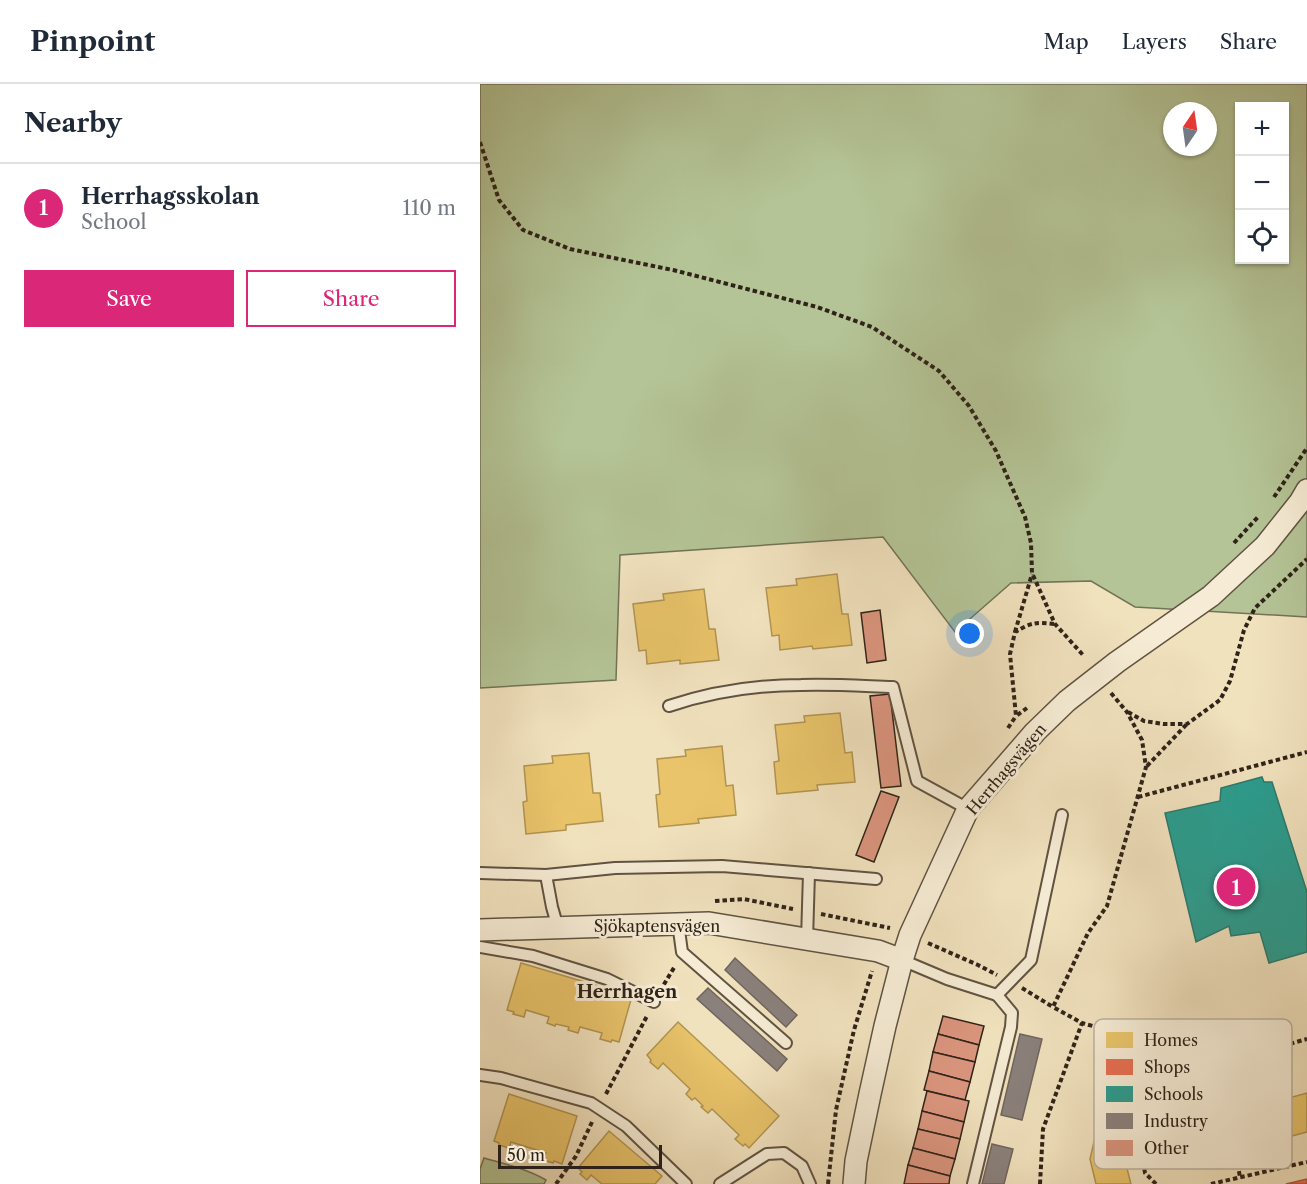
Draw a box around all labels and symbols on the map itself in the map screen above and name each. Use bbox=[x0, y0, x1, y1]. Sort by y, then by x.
north arrow bbox=[1163, 102, 1217, 156]
your location bbox=[955, 619, 984, 648]
street label: Herrhagsvägen bbox=[962, 719, 1050, 819]
pin: 1 bbox=[1216, 864, 1256, 910]
street label: Sjökaptensvägen bbox=[594, 916, 720, 936]
district label: Herrhagen bbox=[577, 981, 678, 1003]
legend bbox=[1094, 1019, 1292, 1169]
text: Homes bbox=[1144, 1030, 1198, 1050]
text: Shops bbox=[1144, 1057, 1190, 1077]
text: Schools bbox=[1144, 1084, 1203, 1104]
text: Industry bbox=[1144, 1111, 1209, 1131]
text: Other bbox=[1144, 1138, 1189, 1158]
scale bar bbox=[498, 1142, 662, 1170]

